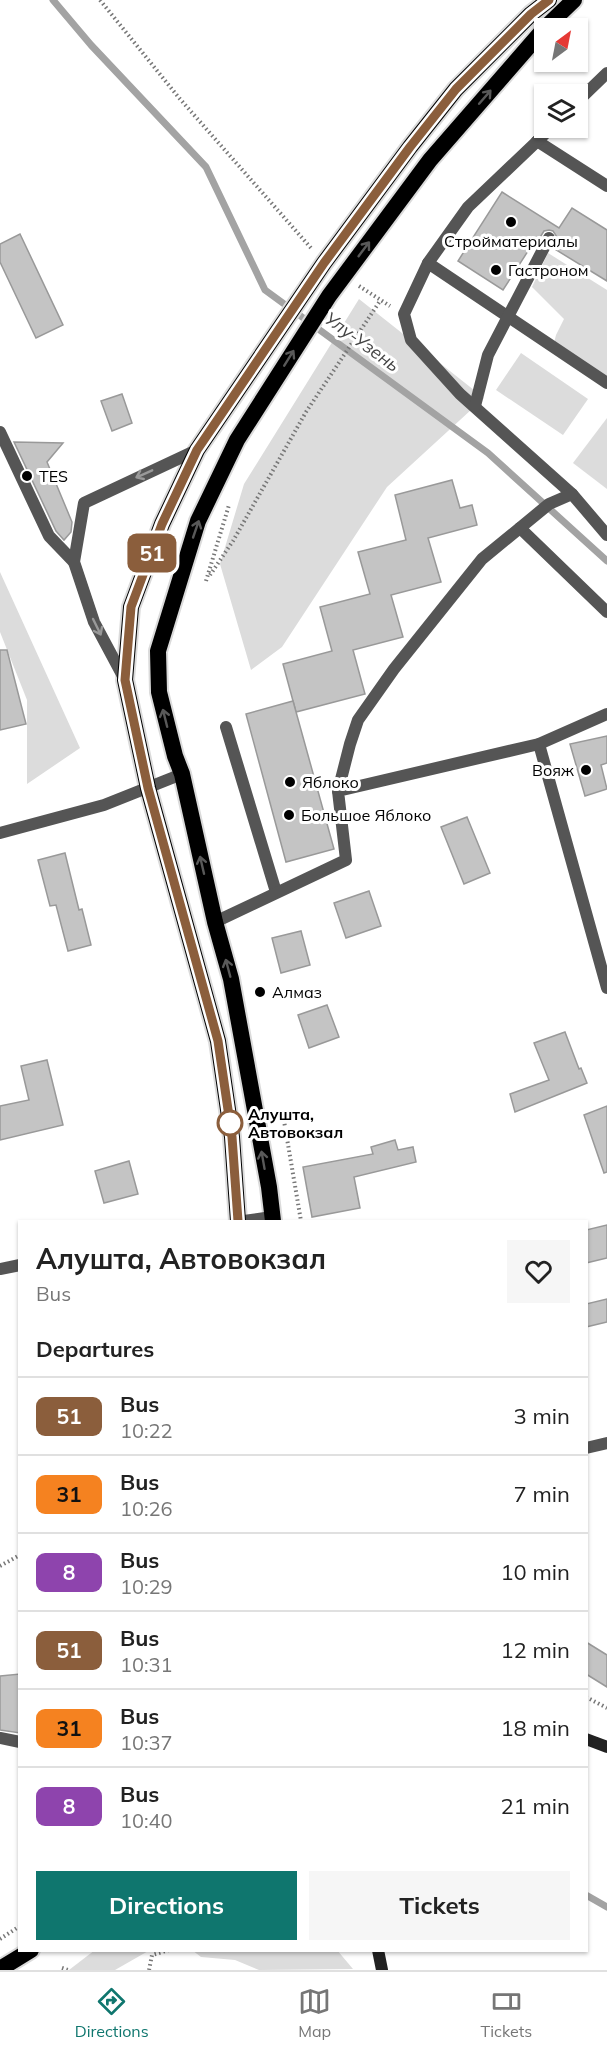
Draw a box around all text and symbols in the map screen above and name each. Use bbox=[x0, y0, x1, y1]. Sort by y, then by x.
north arrow bbox=[534, 18, 588, 72]
map controls bbox=[534, 18, 588, 138]
button: layers bbox=[534, 84, 588, 138]
one-way arrow bbox=[478, 90, 492, 105]
marker: Стройматериалы bbox=[504, 215, 518, 229]
place label: Стройматериалы bbox=[444, 231, 578, 251]
one-way arrow bbox=[358, 242, 370, 258]
place label: Гастроном bbox=[508, 260, 589, 280]
marker: Гастроном bbox=[489, 263, 503, 277]
water label: Улу-Узень bbox=[320, 307, 405, 377]
one-way arrow bbox=[283, 350, 295, 367]
place label: TES bbox=[39, 466, 68, 486]
marker: TES bbox=[20, 469, 34, 483]
one-way arrow bbox=[135, 469, 153, 480]
one-way arrow bbox=[191, 520, 202, 539]
line badge: 51 bbox=[125, 534, 179, 572]
text: 51 bbox=[139, 540, 165, 566]
one-way arrow bbox=[91, 617, 103, 635]
one-way arrow bbox=[159, 709, 171, 728]
place label: Вояж bbox=[532, 760, 574, 780]
marker: Вояж bbox=[579, 763, 593, 777]
place label: Яблоко bbox=[302, 772, 359, 792]
marker: Яблоко bbox=[283, 775, 297, 789]
place label: Большое Яблоко bbox=[301, 805, 431, 825]
marker: Большое Яблоко bbox=[282, 808, 296, 822]
one-way arrow bbox=[196, 856, 208, 875]
one-way arrow bbox=[221, 959, 233, 978]
place label: Алмаз bbox=[272, 982, 322, 1002]
marker: Алмаз bbox=[253, 985, 267, 999]
place label: Алушта, Автовокзал bbox=[248, 1104, 343, 1142]
marker: Алушта, Автовокзал bbox=[217, 1110, 243, 1136]
one-way arrow bbox=[258, 1150, 269, 1170]
button: heart bbox=[507, 1240, 570, 1303]
text: Алушта, Автовокзал bbox=[36, 1241, 326, 1276]
text: Bus bbox=[36, 1281, 71, 1306]
text: Departures bbox=[36, 1335, 154, 1363]
text: Bus bbox=[120, 1390, 159, 1418]
text: 3 min bbox=[514, 1402, 570, 1430]
text: 51 bbox=[56, 1403, 82, 1429]
text: 10:22 bbox=[120, 1418, 173, 1443]
text: Bus bbox=[120, 1468, 159, 1496]
text: 7 min bbox=[514, 1480, 570, 1508]
text: 31 bbox=[56, 1481, 82, 1507]
text: 10:26 bbox=[120, 1496, 173, 1521]
text: Bus bbox=[120, 1546, 159, 1574]
text: 10 min bbox=[500, 1558, 570, 1586]
text: 8 bbox=[63, 1559, 75, 1585]
text: 10:29 bbox=[120, 1574, 173, 1599]
text: Bus bbox=[120, 1624, 159, 1652]
text: 12 min bbox=[500, 1636, 570, 1664]
text: 51 bbox=[56, 1637, 82, 1663]
text: 10:31 bbox=[120, 1652, 173, 1677]
text: Bus bbox=[120, 1702, 159, 1730]
text: 18 min bbox=[500, 1714, 570, 1742]
text: 31 bbox=[56, 1715, 82, 1741]
text: 10:37 bbox=[120, 1730, 173, 1755]
text: Bus bbox=[120, 1780, 159, 1808]
text: 21 min bbox=[500, 1792, 570, 1820]
text: 8 bbox=[63, 1793, 75, 1819]
text: 10:40 bbox=[120, 1808, 173, 1833]
button: Directions bbox=[36, 1871, 297, 1940]
button: Tickets bbox=[309, 1871, 570, 1940]
tab: Directions bbox=[75, 1985, 149, 2041]
tab: Map bbox=[298, 1985, 331, 2041]
tab: Tickets bbox=[481, 1985, 532, 2041]

